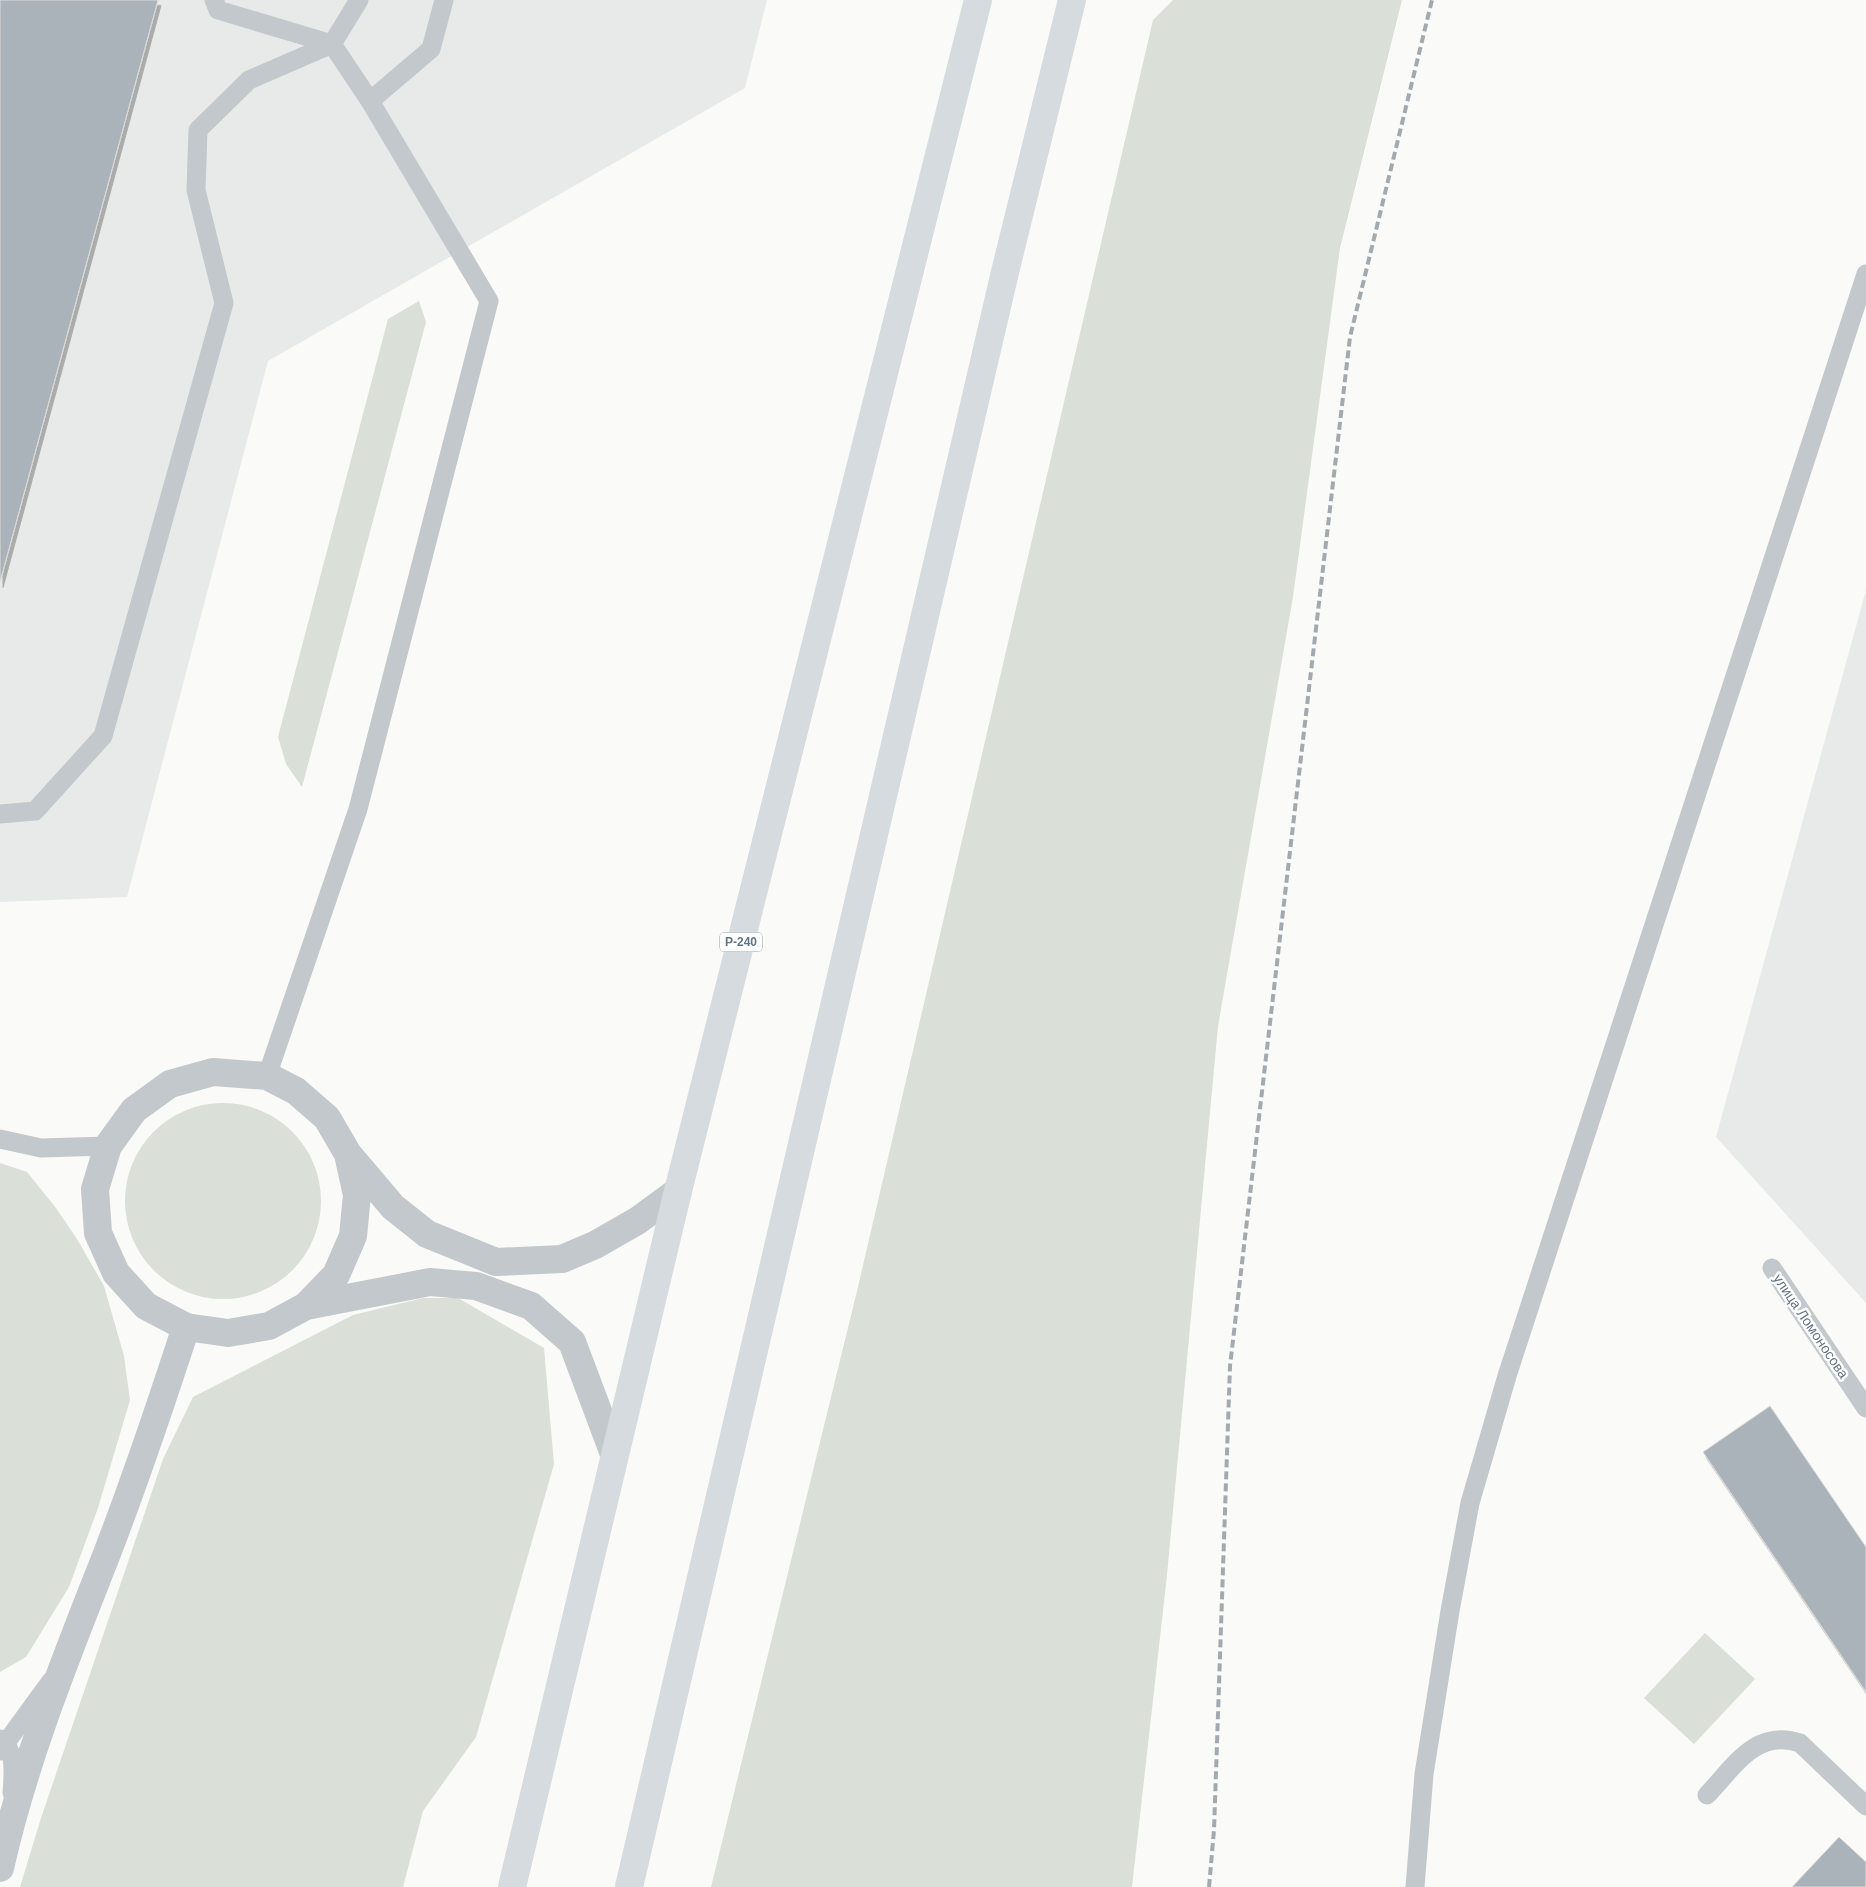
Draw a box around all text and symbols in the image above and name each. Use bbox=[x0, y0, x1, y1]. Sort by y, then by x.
road number: Р-240 bbox=[720, 932, 762, 952]
street label: улица Ломоносова bbox=[1770, 1271, 1852, 1381]

